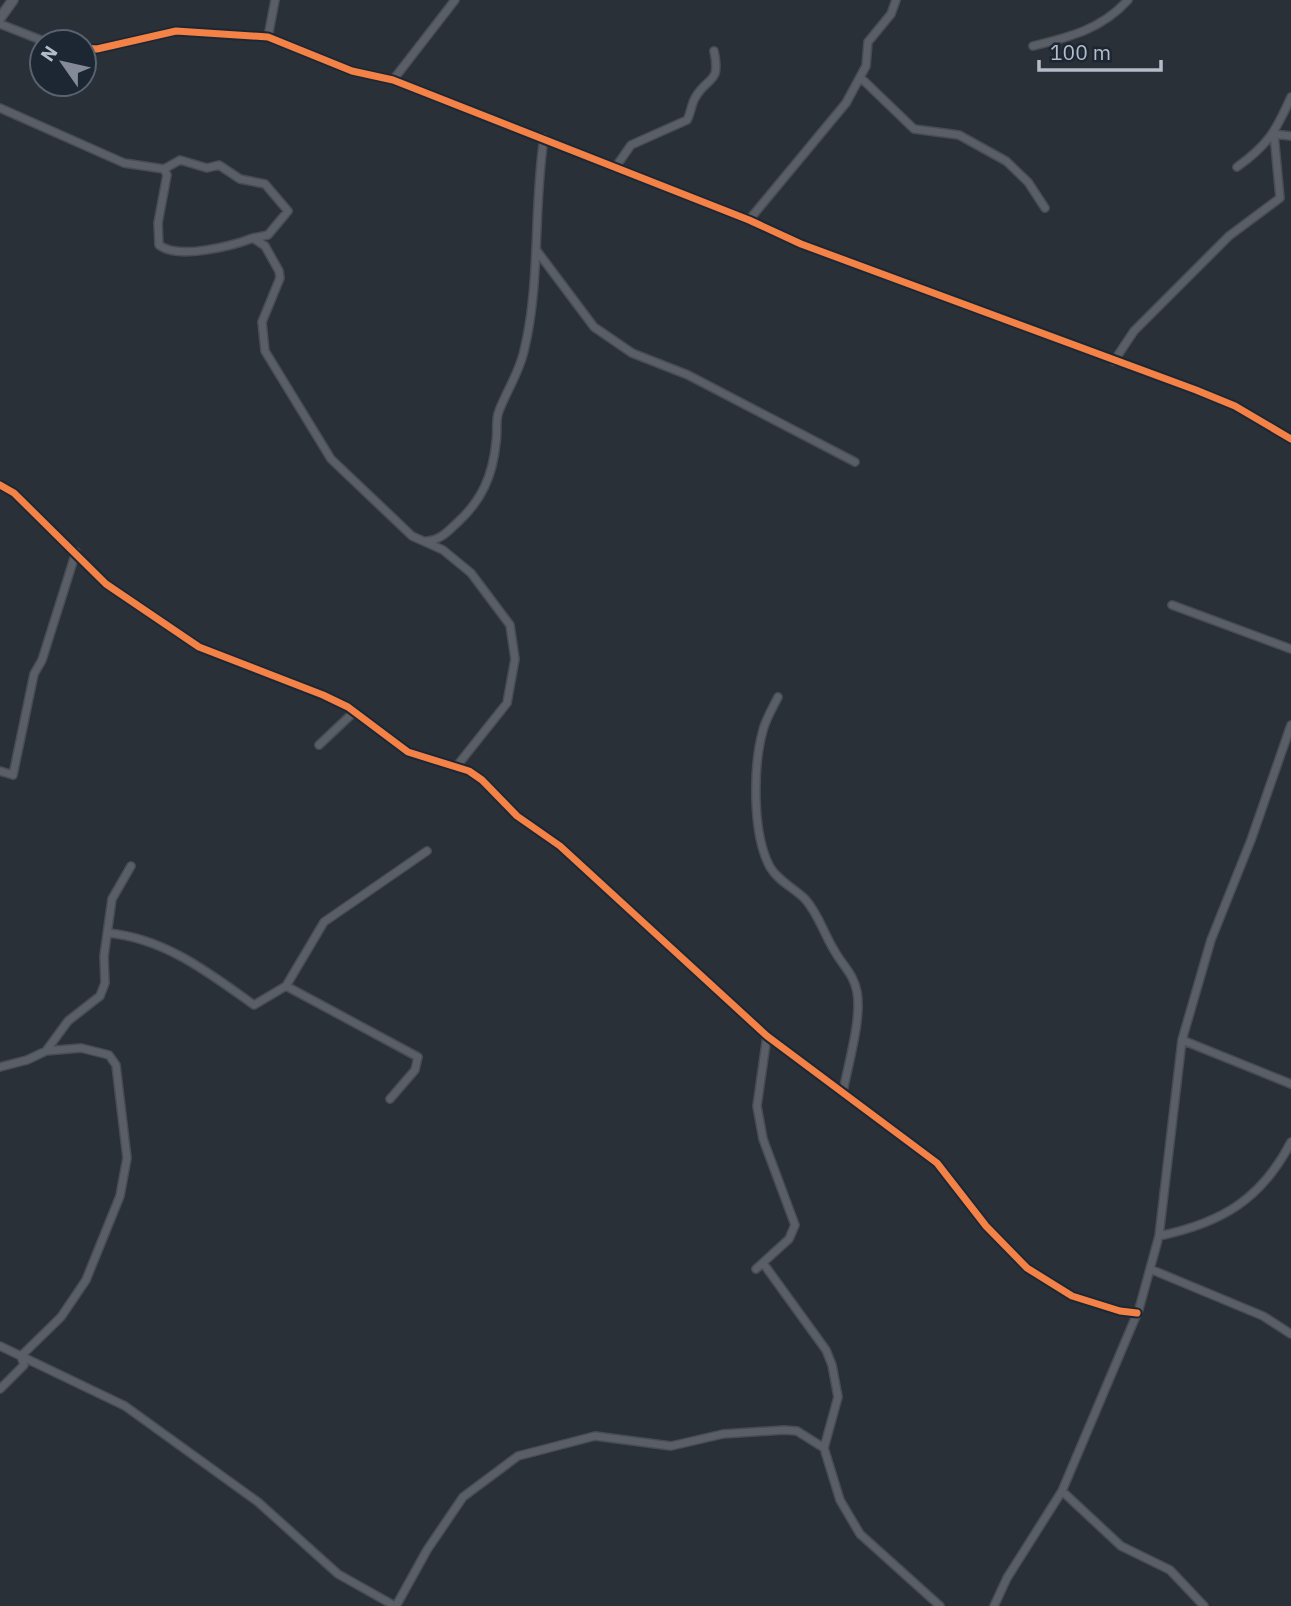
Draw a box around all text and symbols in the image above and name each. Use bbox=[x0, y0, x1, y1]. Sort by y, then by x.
north arrow bbox=[28, 28, 98, 98]
scale bar bbox=[1039, 28, 1162, 72]
text: 100 m bbox=[1050, 38, 1111, 66]
text: N bbox=[35, 41, 63, 66]

